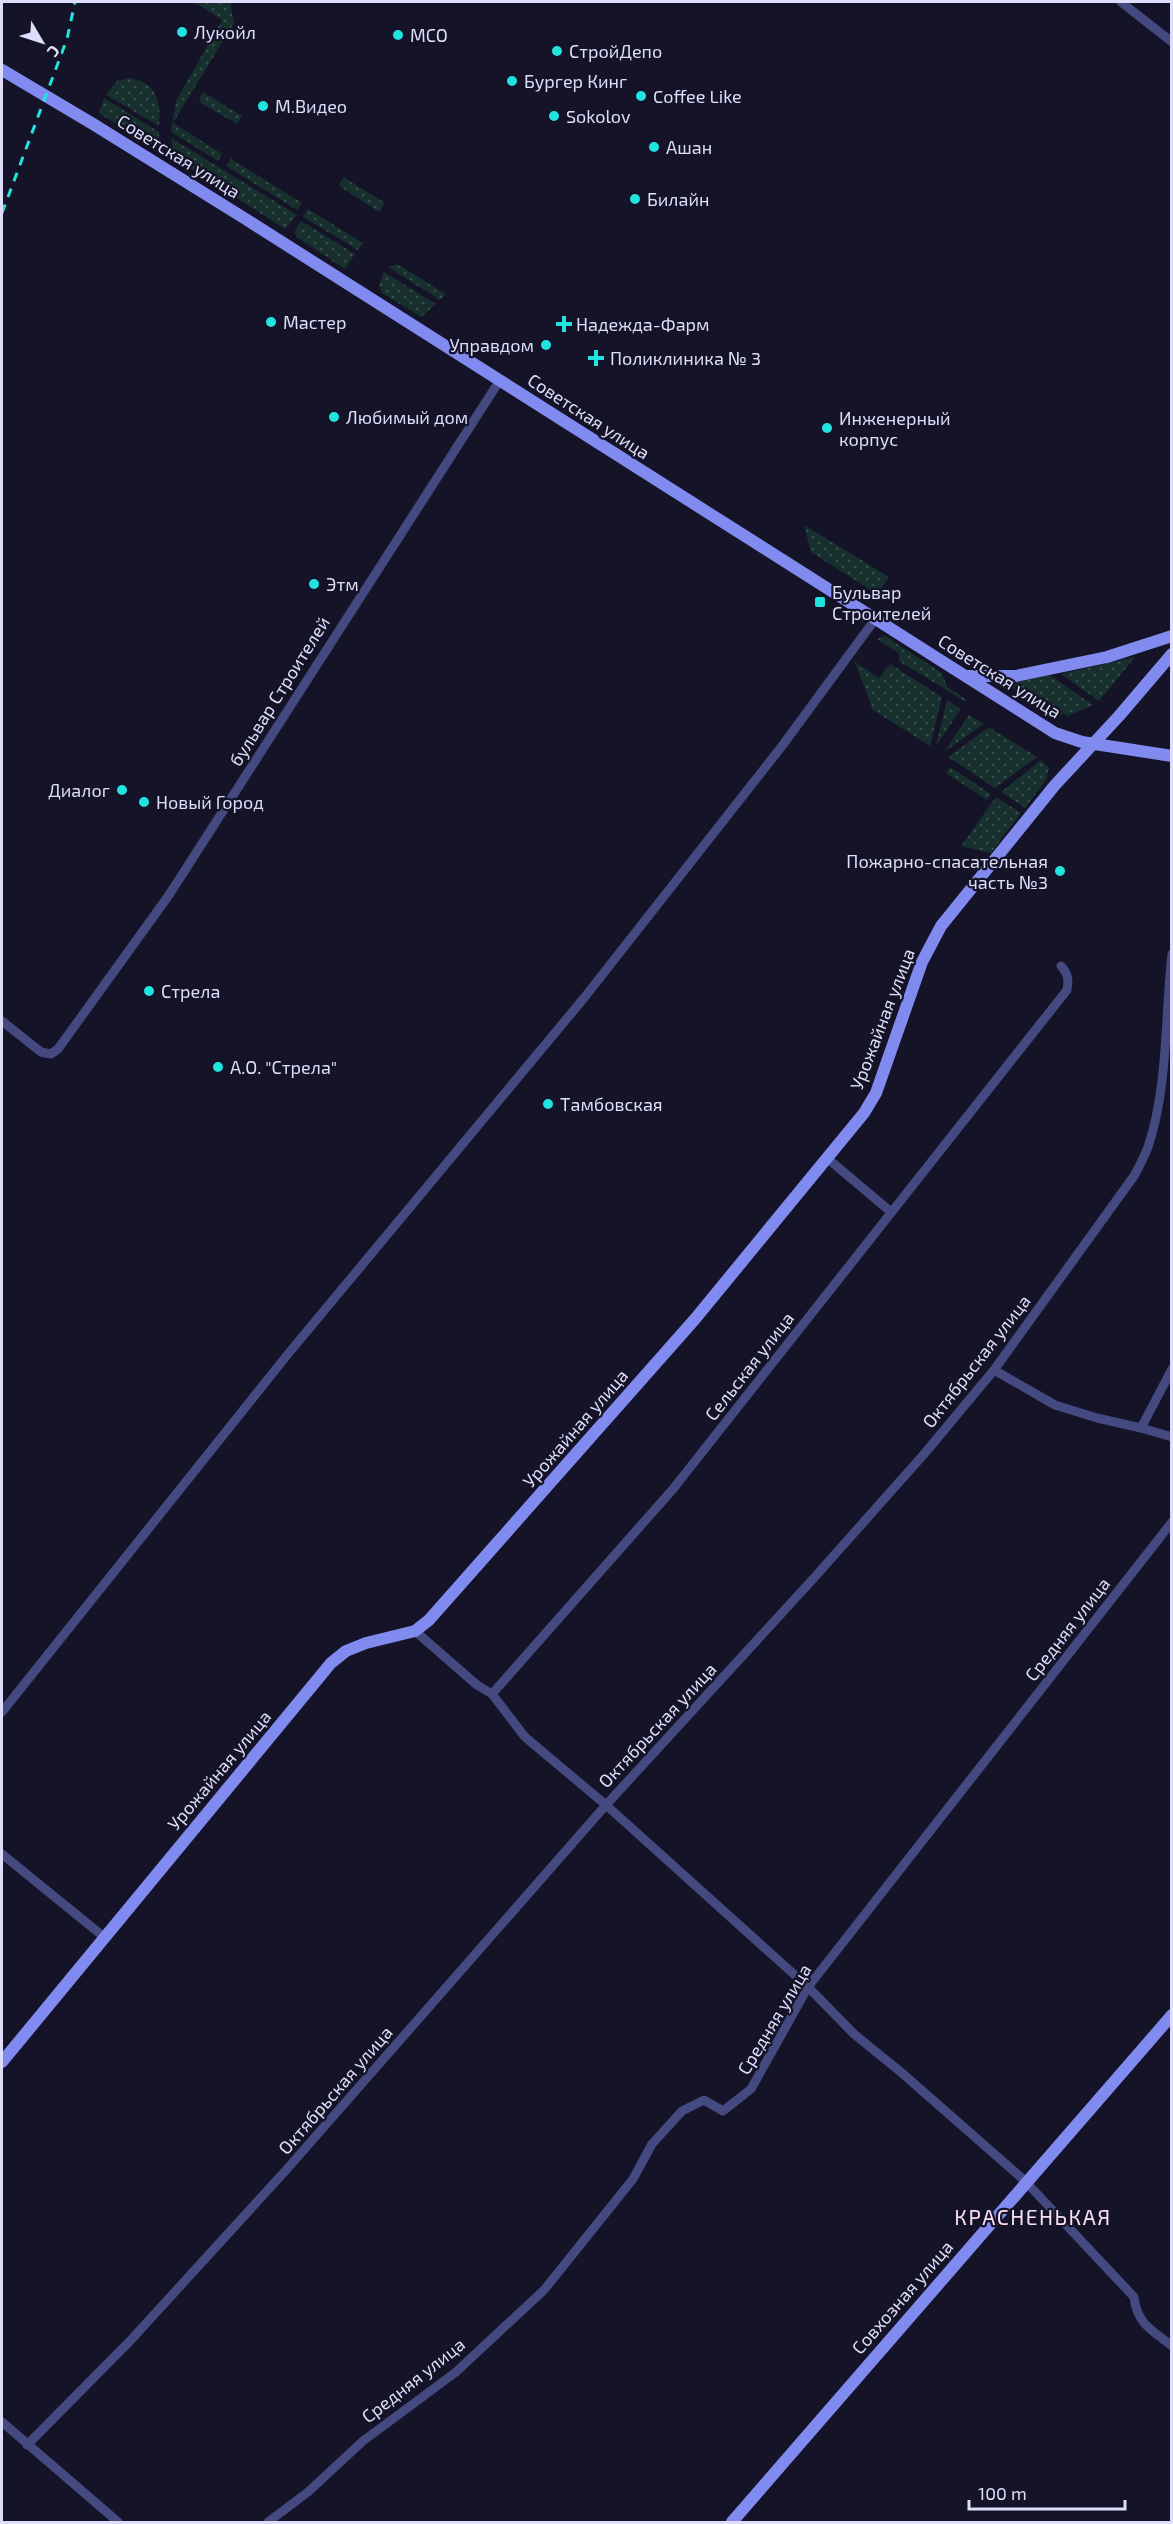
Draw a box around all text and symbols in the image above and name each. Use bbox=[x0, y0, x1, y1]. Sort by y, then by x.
north arrow bbox=[12, 12, 72, 72]
place label: Лукойл bbox=[194, 21, 256, 43]
place label: МСО bbox=[410, 24, 448, 46]
marker: Лукойл bbox=[175, 25, 189, 39]
marker: МСО bbox=[391, 28, 405, 42]
place label: СтройДепо bbox=[569, 40, 662, 62]
text: С bbox=[44, 42, 64, 61]
marker: СтройДепо bbox=[550, 44, 564, 58]
place label: Бургер Кинг bbox=[524, 70, 627, 92]
marker: Бургер Кинг bbox=[505, 74, 519, 88]
place label: Coffee Like bbox=[653, 85, 742, 107]
marker: Coffee Like bbox=[634, 89, 648, 103]
place label: М.Видео bbox=[275, 95, 347, 117]
marker: М.Видео bbox=[256, 99, 270, 113]
place label: Sokolov bbox=[566, 105, 631, 127]
street label: Советская улица bbox=[113, 109, 245, 203]
marker: Sokolov bbox=[547, 109, 561, 123]
place label: Ашан bbox=[666, 136, 712, 158]
marker: Ашан bbox=[647, 140, 661, 154]
place label: Билайн bbox=[647, 188, 709, 210]
marker: Билайн bbox=[628, 192, 642, 206]
place label: Мастер bbox=[283, 311, 346, 333]
place label: Надежда-Фарм bbox=[576, 313, 710, 335]
marker: Мастер bbox=[264, 315, 278, 329]
marker: Надежда-Фарм bbox=[557, 317, 571, 331]
place label: Управдом bbox=[449, 334, 534, 356]
marker: Управдом bbox=[539, 338, 553, 352]
place label: Поликлиника № 3 bbox=[610, 347, 761, 369]
marker: Поликлиника № 3 bbox=[587, 349, 605, 367]
street label: Советская улица bbox=[524, 368, 654, 464]
place label: Любимый дом bbox=[346, 406, 468, 428]
place label: Инженерный корпус bbox=[839, 407, 950, 450]
marker: Любимый дом bbox=[327, 410, 341, 424]
marker: Инженерный корпус bbox=[820, 421, 834, 435]
place label: Этм bbox=[326, 573, 359, 595]
marker: Этм bbox=[307, 577, 321, 591]
place label: Бульвар Строителей bbox=[832, 581, 931, 624]
marker: Бульвар Строителей bbox=[813, 595, 827, 609]
street label: бульвар Строителей bbox=[224, 612, 334, 770]
street label: Советская улица bbox=[934, 629, 1066, 723]
place label: Диалог bbox=[48, 779, 110, 801]
marker: Диалог bbox=[115, 783, 129, 797]
place label: Новый Город bbox=[156, 791, 264, 813]
marker: Новый Город bbox=[137, 795, 151, 809]
place label: Пожарно-спасательная часть №3 bbox=[846, 850, 1048, 893]
marker: Пожарно-спасательная часть №3 bbox=[1053, 864, 1067, 878]
street label: Урожайная улица bbox=[845, 945, 919, 1093]
place label: Стрела bbox=[161, 980, 220, 1002]
marker: Стрела bbox=[142, 984, 156, 998]
place label: А.О. "Стрела" bbox=[230, 1056, 337, 1078]
marker: А.О. "Стрела" bbox=[211, 1060, 225, 1074]
place label: Тамбовская bbox=[560, 1093, 663, 1115]
marker: Тамбовская bbox=[541, 1097, 555, 1111]
street label: Октябрьская улица bbox=[917, 1290, 1035, 1432]
street label: Сельская улица bbox=[700, 1307, 798, 1425]
street label: Урожайная улица bbox=[518, 1364, 632, 1492]
street label: Средняя улица bbox=[1020, 1573, 1114, 1685]
street label: Октябрьская улица bbox=[593, 1658, 721, 1792]
street label: Урожайная улица bbox=[163, 1706, 275, 1834]
street label: Средняя улица bbox=[732, 1960, 816, 2078]
street label: Октябрьская улица bbox=[273, 2021, 397, 2159]
district label: КРАСНЕНЬКАЯ bbox=[954, 2204, 1112, 2229]
street label: Совхозная улица bbox=[847, 2236, 957, 2358]
street label: Средняя улица bbox=[357, 2333, 469, 2427]
scale bar bbox=[969, 2473, 1125, 2511]
text: 100 m bbox=[978, 2482, 1027, 2504]

